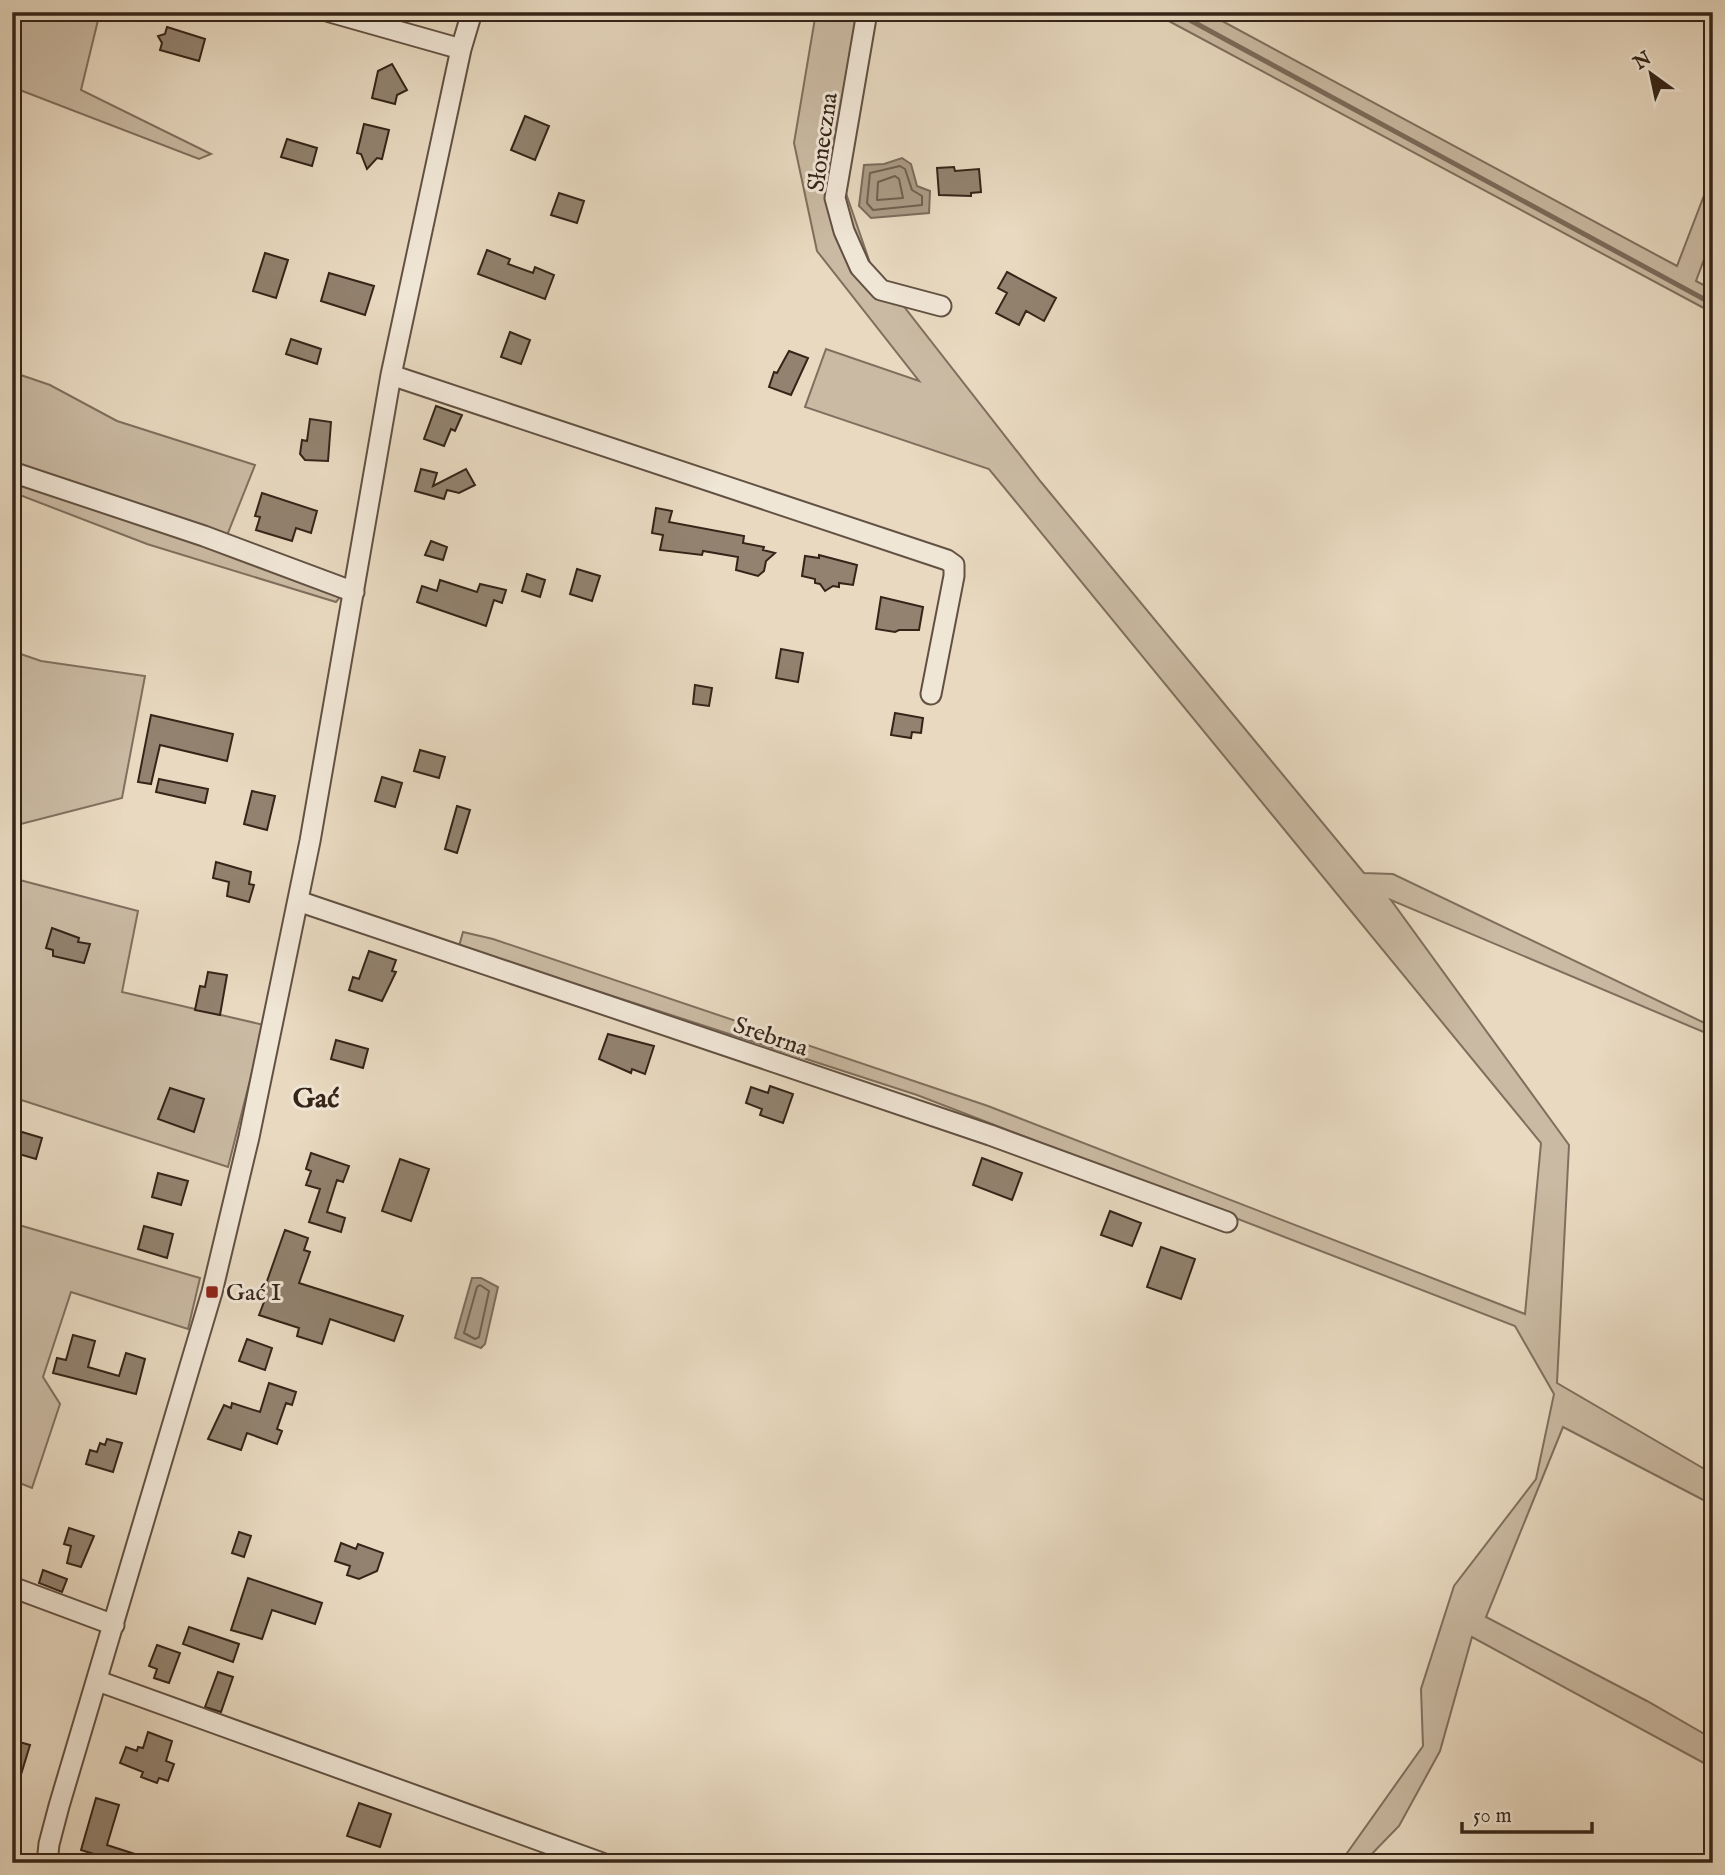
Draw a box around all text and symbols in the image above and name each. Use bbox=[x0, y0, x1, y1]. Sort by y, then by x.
north arrow bbox=[1616, 38, 1686, 108]
text: N bbox=[1629, 47, 1657, 77]
street label: Słoneczna bbox=[801, 90, 846, 194]
street label: Srebrna bbox=[729, 1010, 812, 1065]
district label: Gać bbox=[293, 1082, 339, 1117]
place label: Gać I bbox=[226, 1278, 281, 1309]
marker: Gać I bbox=[204, 1284, 220, 1300]
scale bar bbox=[1462, 1791, 1592, 1835]
text: 50 m bbox=[1473, 1803, 1512, 1830]

